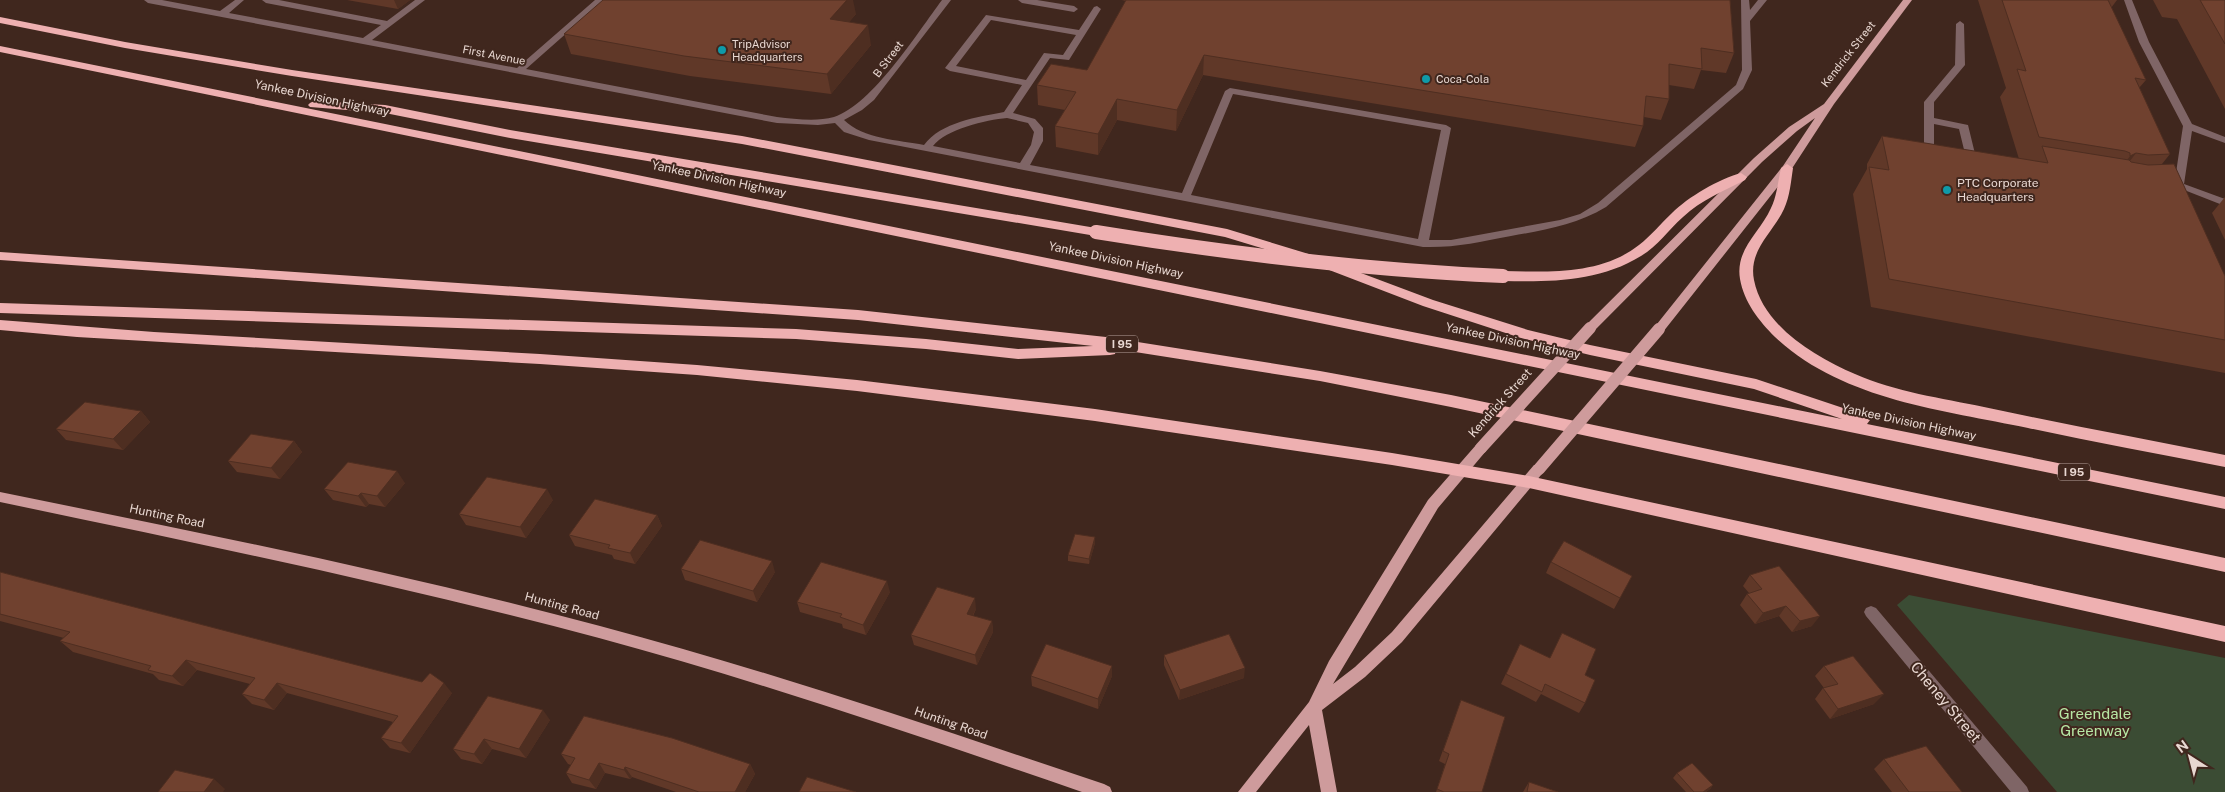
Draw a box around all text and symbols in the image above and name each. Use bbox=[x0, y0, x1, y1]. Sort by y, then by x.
street label: Kendrick Street bbox=[1819, 19, 1877, 89]
place label: TripAdvisor Headquarters bbox=[732, 38, 803, 63]
street label: B Street bbox=[871, 39, 905, 79]
street label: First Avenue bbox=[462, 43, 526, 67]
marker: TripAdvisor Headquarters bbox=[716, 44, 728, 56]
marker: Coca-Cola bbox=[1420, 73, 1432, 85]
place label: Coca-Cola bbox=[1436, 73, 1489, 85]
street label: Yankee Division Highway bbox=[253, 77, 391, 119]
street label: Yankee Division Highway bbox=[650, 158, 788, 200]
place label: PTC Corporate Headquarters bbox=[1957, 176, 2039, 204]
marker: PTC Corporate Headquarters bbox=[1941, 184, 1953, 196]
street label: Yankee Division Highway bbox=[1047, 239, 1185, 281]
street label: Yankee Division Highway bbox=[1444, 320, 1582, 362]
road number: I 95 bbox=[1106, 336, 1138, 352]
street label: Kendrick Street bbox=[1465, 366, 1535, 440]
street label: Yankee Division Highway bbox=[1840, 401, 1978, 443]
road number: I 95 bbox=[2058, 464, 2090, 481]
street label: Hunting Road bbox=[128, 501, 206, 531]
street label: Hunting Road bbox=[523, 589, 601, 623]
street label: Cheney Street bbox=[1907, 658, 1985, 746]
street label: Hunting Road bbox=[913, 704, 989, 742]
park label: Greendale Greenway bbox=[2059, 705, 2131, 739]
north arrow bbox=[2165, 732, 2215, 782]
text: N bbox=[2173, 737, 2191, 756]

